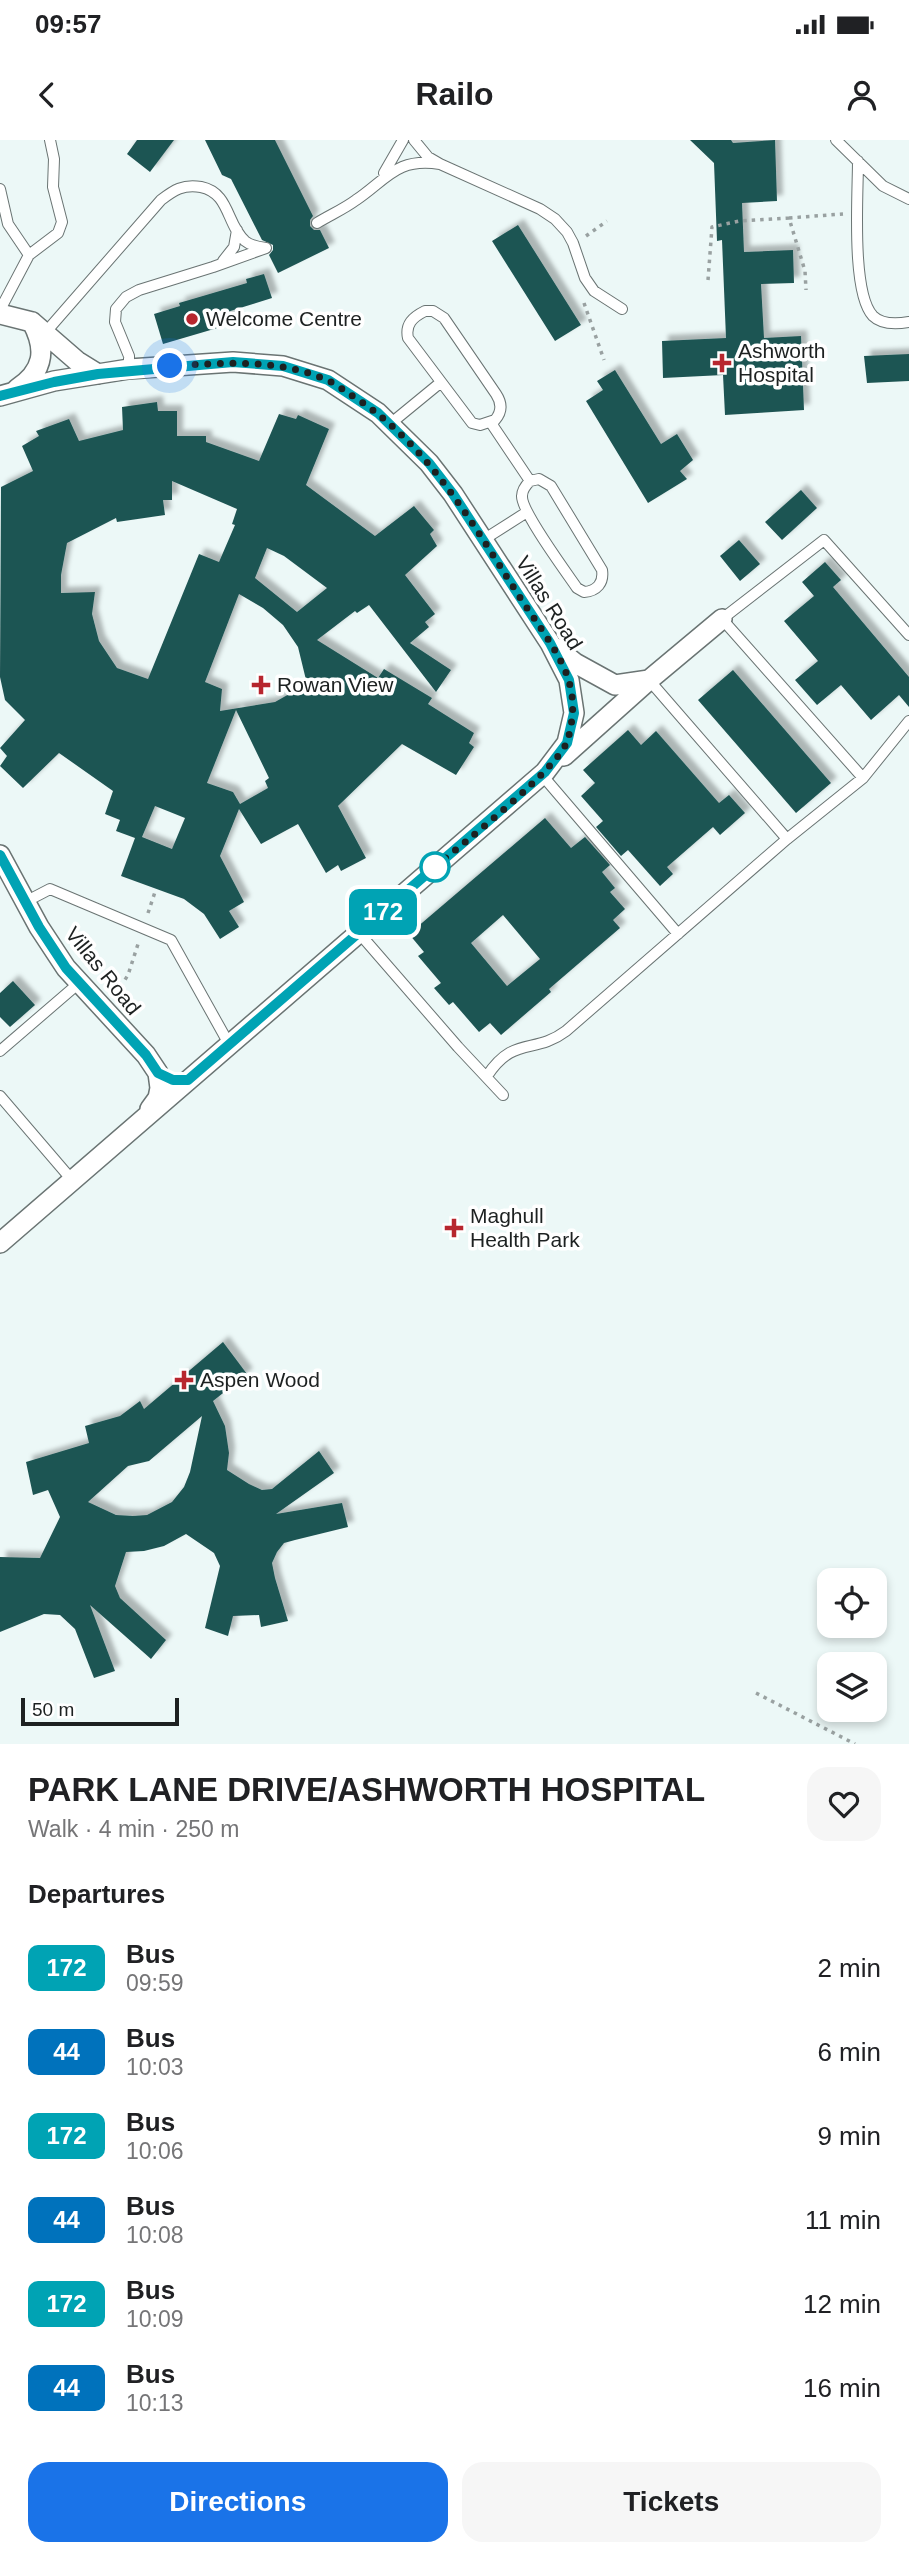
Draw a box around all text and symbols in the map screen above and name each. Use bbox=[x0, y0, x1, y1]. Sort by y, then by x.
text: 09:57 bbox=[35, 9, 102, 39]
icon: back bbox=[28, 76, 66, 114]
text: Railo bbox=[415, 76, 494, 112]
icon: person bbox=[843, 76, 881, 114]
place label: Welcome Centre bbox=[206, 307, 362, 330]
marker: Welcome Centre bbox=[184, 311, 200, 327]
place label: Ashworth Hospital bbox=[738, 339, 826, 386]
your location bbox=[152, 348, 187, 383]
marker: Ashworth Hospital bbox=[712, 353, 732, 373]
street label: Villas Road bbox=[512, 552, 587, 654]
place label: Rowan View bbox=[277, 673, 394, 696]
marker: Rowan View bbox=[251, 675, 271, 695]
unlabelled marker bbox=[420, 852, 450, 882]
line badge: 172 bbox=[343, 889, 423, 935]
text: 172 bbox=[363, 898, 403, 925]
street label: Villas Road bbox=[61, 922, 146, 1019]
place label: Maghull Health Park bbox=[470, 1204, 580, 1251]
marker: Maghull Health Park bbox=[444, 1218, 464, 1238]
place label: Aspen Wood bbox=[200, 1368, 320, 1391]
marker: Aspen Wood bbox=[174, 1370, 194, 1390]
map controls bbox=[817, 1568, 887, 1722]
button: locate bbox=[817, 1568, 887, 1638]
button: layers bbox=[817, 1652, 887, 1722]
scale bar bbox=[21, 1695, 178, 1727]
text: 50 m bbox=[32, 1699, 74, 1720]
button: heart bbox=[807, 1767, 881, 1841]
text: PARK LANE DRIVE/ASHWORTH HOSPITAL bbox=[28, 1771, 705, 1808]
text: Walk · 4 min · 250 m bbox=[28, 1816, 239, 1842]
text: Departures bbox=[28, 1879, 165, 1909]
text: Bus bbox=[126, 1939, 175, 1969]
text: 2 min bbox=[817, 1953, 881, 1983]
text: 172 bbox=[46, 1954, 87, 1981]
text: 09:59 bbox=[126, 1970, 184, 1996]
text: Bus bbox=[126, 2023, 175, 2053]
text: 6 min bbox=[817, 2037, 881, 2067]
text: 44 bbox=[53, 2038, 80, 2065]
text: 10:03 bbox=[126, 2054, 184, 2080]
text: Bus bbox=[126, 2107, 175, 2137]
text: 9 min bbox=[817, 2121, 881, 2151]
text: 172 bbox=[46, 2122, 87, 2149]
text: 10:06 bbox=[126, 2138, 184, 2164]
text: Bus bbox=[126, 2191, 175, 2221]
text: 11 min bbox=[805, 2205, 881, 2235]
text: 44 bbox=[53, 2206, 80, 2233]
text: 10:08 bbox=[126, 2222, 184, 2248]
text: Bus bbox=[126, 2275, 175, 2305]
text: 12 min bbox=[803, 2289, 881, 2319]
text: 172 bbox=[46, 2290, 87, 2317]
text: 10:09 bbox=[126, 2306, 184, 2332]
text: Bus bbox=[126, 2359, 175, 2389]
text: 16 min bbox=[803, 2373, 881, 2403]
text: 44 bbox=[53, 2374, 80, 2401]
text: 10:13 bbox=[126, 2390, 184, 2416]
button: Directions bbox=[28, 2462, 448, 2542]
button: Tickets bbox=[462, 2462, 881, 2542]

